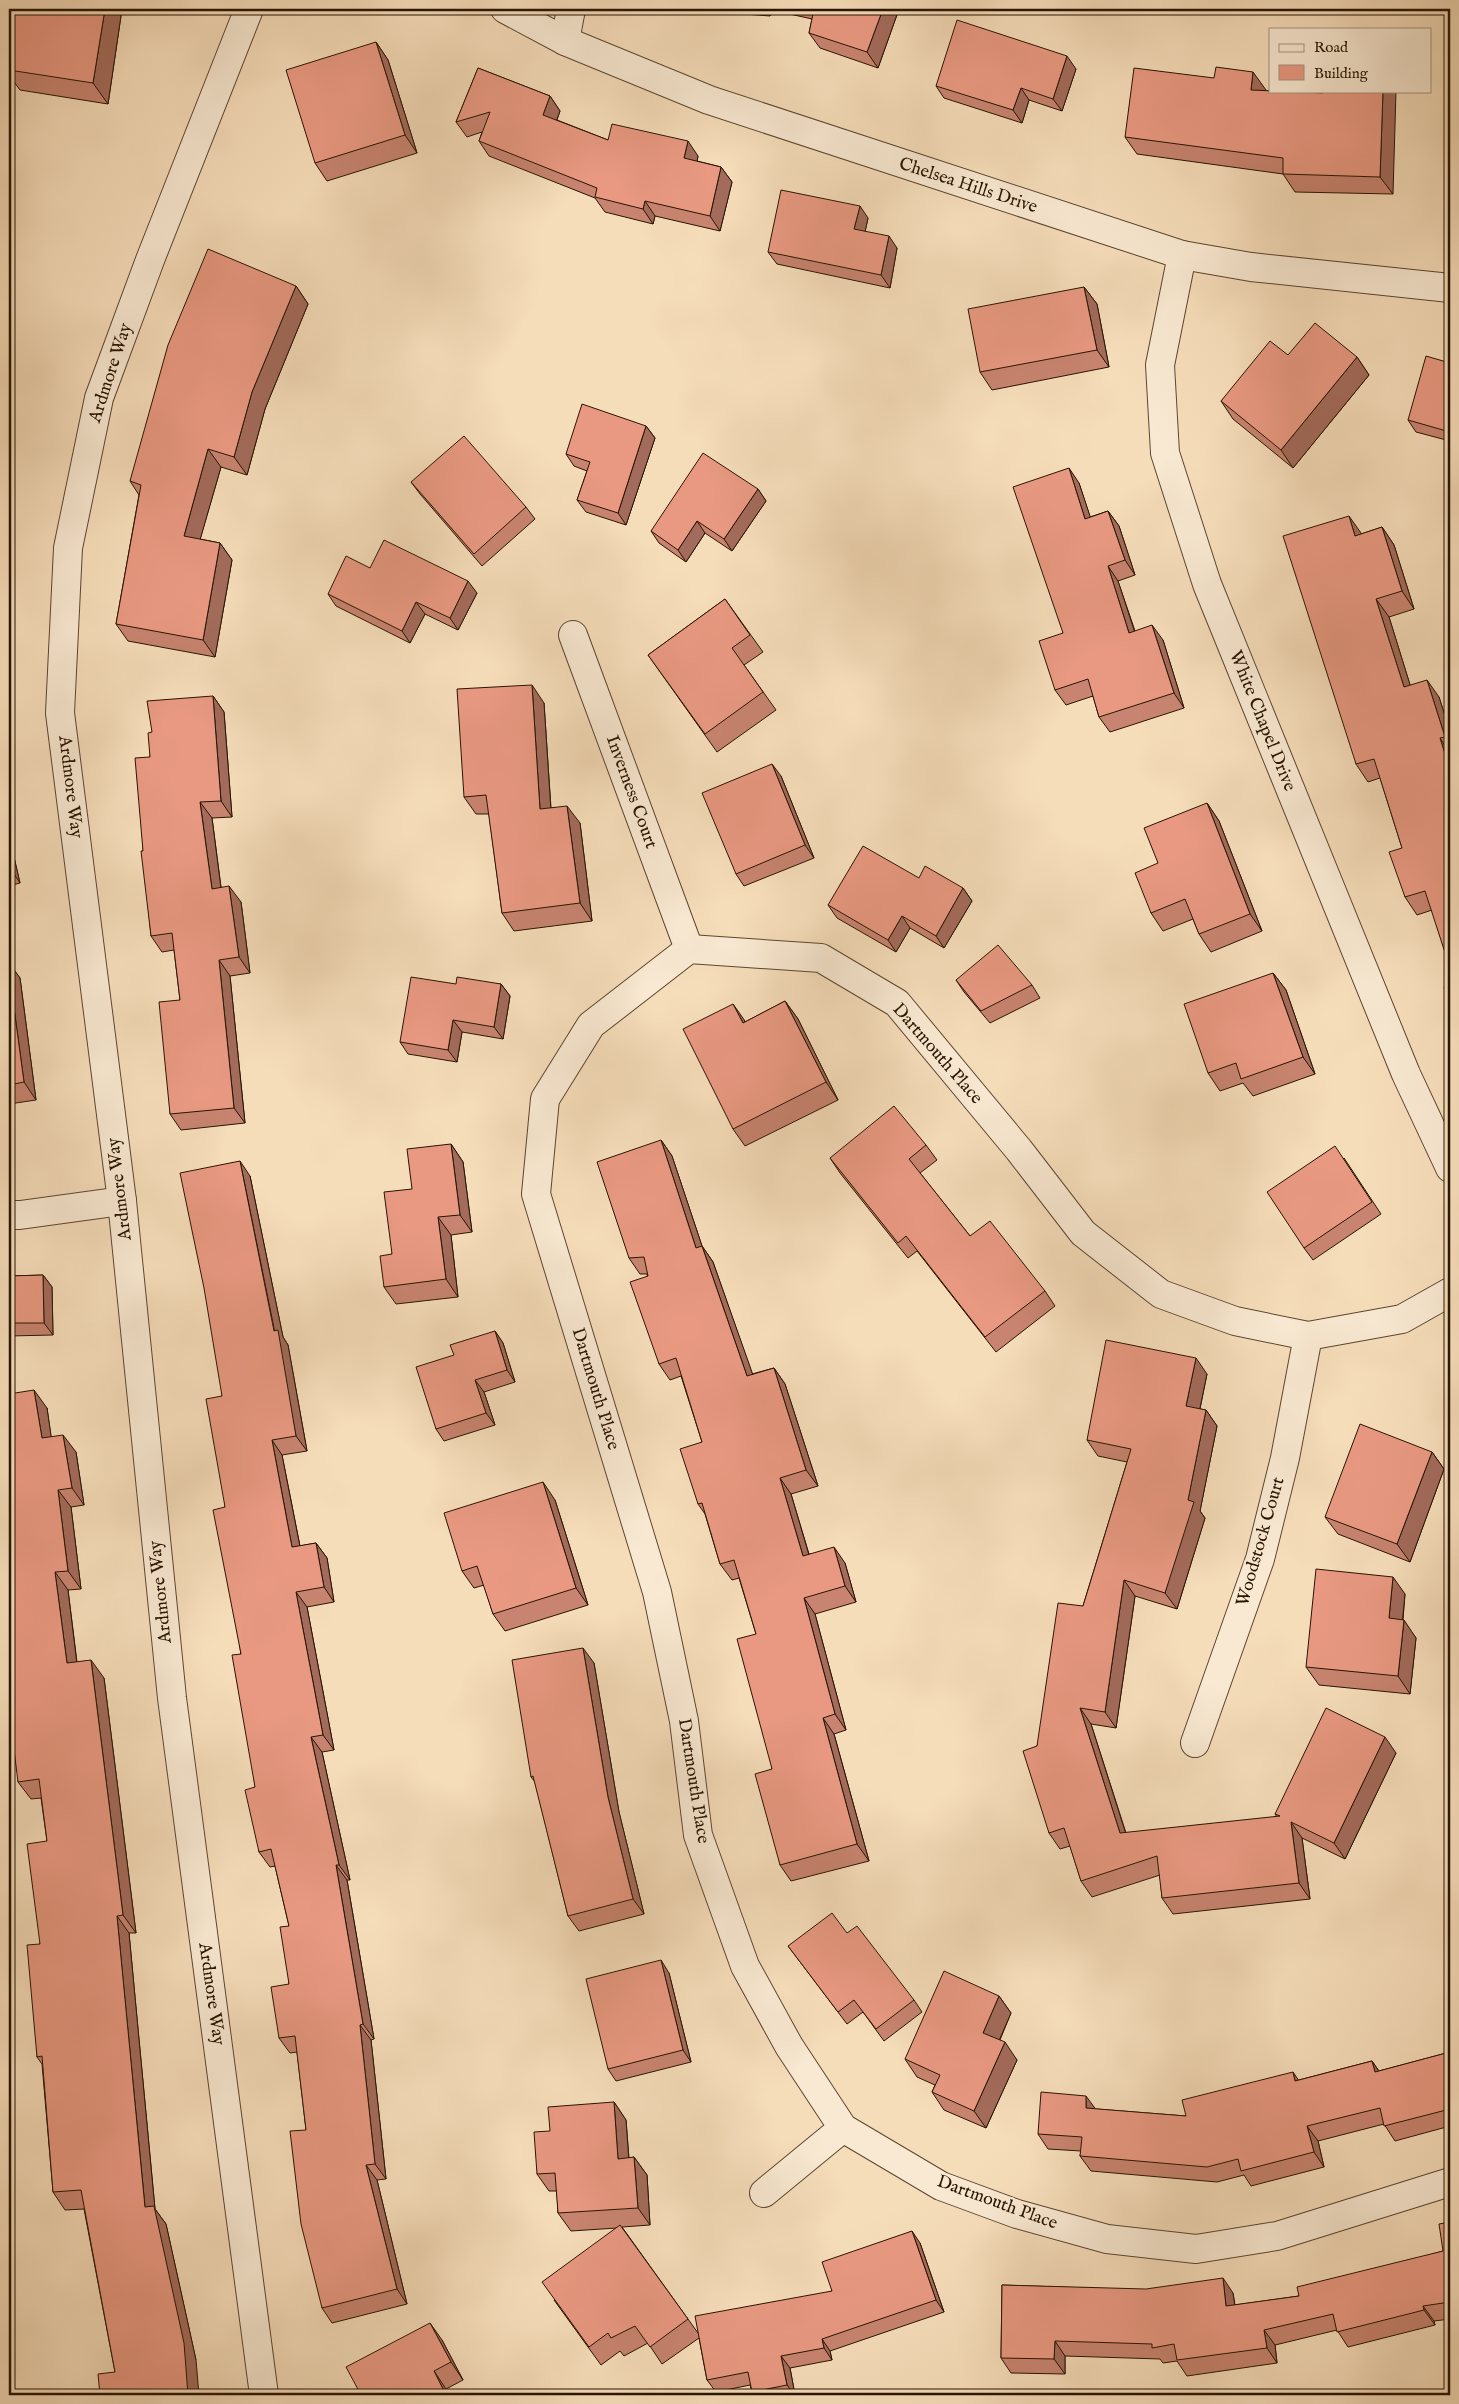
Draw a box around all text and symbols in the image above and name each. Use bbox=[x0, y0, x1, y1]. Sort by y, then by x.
legend bbox=[1269, 28, 1432, 92]
text: Road bbox=[1314, 38, 1349, 57]
text: Building bbox=[1314, 64, 1369, 83]
street label: Chelsea Hills Drive bbox=[896, 153, 1040, 219]
street label: Ardmore Way bbox=[84, 320, 138, 427]
street label: White Chapel Drive bbox=[1223, 647, 1301, 795]
street label: Inverness Court bbox=[600, 732, 662, 852]
street label: Ardmore Way bbox=[52, 733, 88, 840]
street label: Dartmouth Place bbox=[887, 999, 987, 1109]
street label: Ardmore Way bbox=[102, 1136, 138, 1243]
street label: Dartmouth Place bbox=[565, 1325, 625, 1453]
street label: Woodstock Court bbox=[1232, 1475, 1290, 1609]
street label: Ardmore Way bbox=[144, 1539, 178, 1645]
street label: Dartmouth Place bbox=[672, 1717, 714, 1845]
street label: Ardmore Way bbox=[192, 1940, 230, 2047]
street label: Dartmouth Place bbox=[934, 2171, 1060, 2235]

